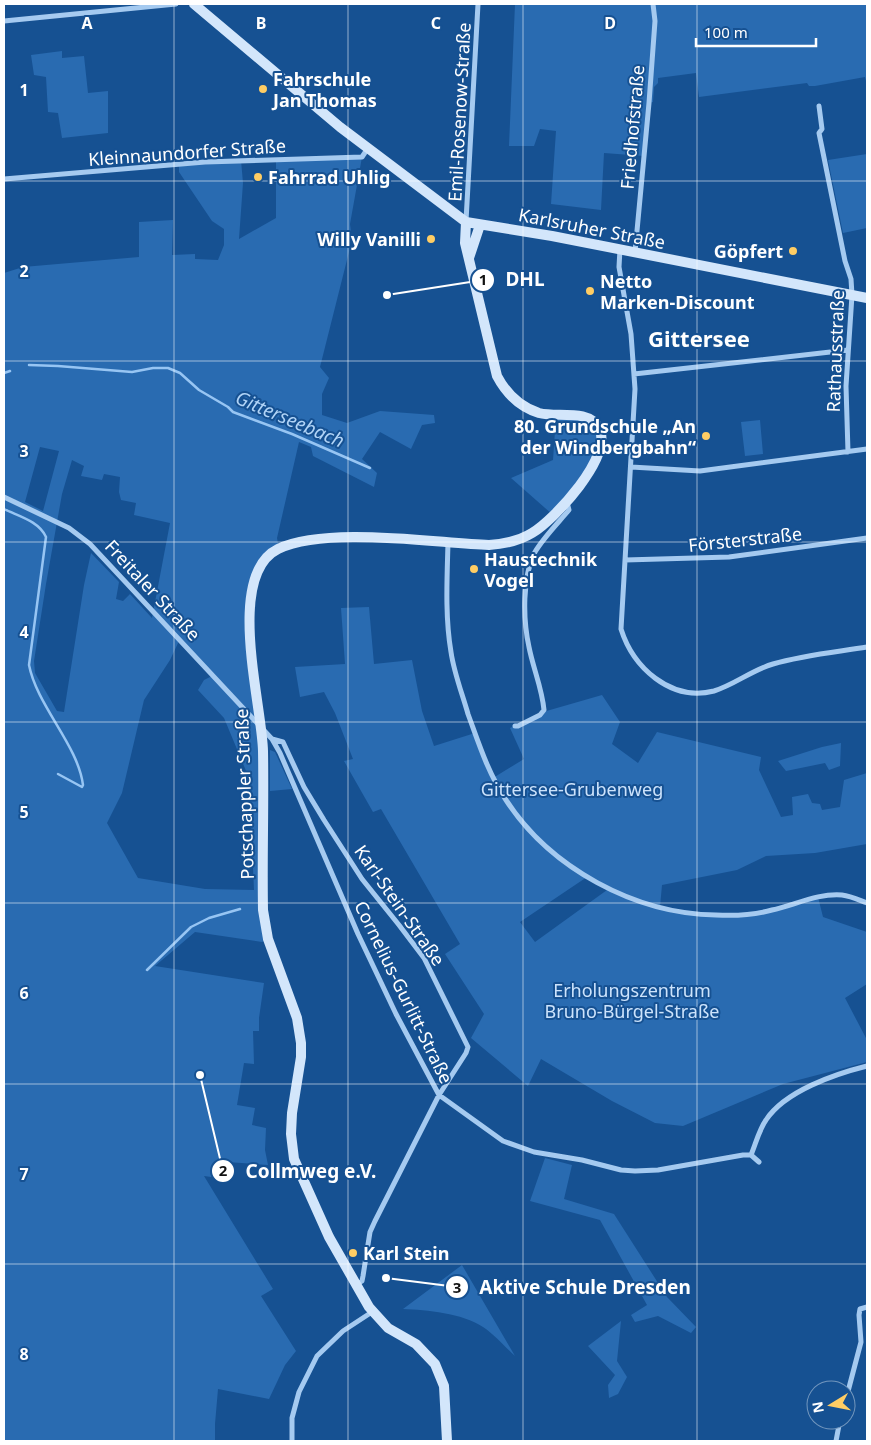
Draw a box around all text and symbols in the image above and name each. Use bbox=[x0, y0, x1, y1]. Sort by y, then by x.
text: A bbox=[81, 12, 93, 34]
text: B bbox=[256, 12, 266, 34]
text: C bbox=[431, 12, 441, 34]
text: D bbox=[604, 12, 616, 34]
scale bar bbox=[696, 15, 816, 47]
street label: Emil-Rosenow-Straße bbox=[442, 22, 476, 202]
text: 100 m bbox=[704, 22, 748, 42]
street label: Friedhofstraße bbox=[615, 64, 649, 190]
place label: Fahrschule Jan Thomas bbox=[271, 67, 377, 112]
text: 1 bbox=[19, 79, 29, 101]
marker: Fahrschule Jan Thomas bbox=[257, 83, 269, 95]
street label: Kleinnaundorfer Straße bbox=[87, 133, 287, 171]
place label: Fahrrad Uhlig bbox=[268, 165, 390, 189]
marker: Fahrrad Uhlig bbox=[252, 171, 264, 183]
street label: Karlsruher Straße bbox=[517, 202, 667, 254]
place label: Willy Vanilli bbox=[317, 227, 421, 251]
marker: Willy Vanilli bbox=[425, 233, 437, 245]
place label: Göpfert bbox=[714, 239, 783, 263]
marker: Göpfert bbox=[787, 245, 799, 257]
text: 2 bbox=[19, 260, 29, 282]
callout: DHL bbox=[470, 263, 554, 297]
text: DHL bbox=[505, 266, 545, 292]
text: 1 bbox=[479, 269, 487, 289]
place label: Netto Marken-Discount bbox=[600, 269, 755, 314]
marker: Netto Marken-Discount bbox=[584, 285, 596, 297]
street label: Rathausstraße bbox=[821, 289, 849, 413]
district label: Gittersee bbox=[648, 323, 750, 353]
water label: Gitterseebach bbox=[232, 384, 348, 454]
place label: 80. Grundschule „An der Windbergbahn“ bbox=[514, 414, 696, 459]
marker: 80. Grundschule „An der Windbergbahn“ bbox=[700, 430, 712, 442]
text: 3 bbox=[19, 440, 29, 462]
street label: Försterstraße bbox=[687, 521, 803, 557]
street label: Freitaler Straße bbox=[100, 534, 206, 646]
place label: Haustechnik Vogel bbox=[484, 547, 598, 592]
marker: Haustechnik Vogel bbox=[468, 563, 480, 575]
text: 4 bbox=[19, 621, 29, 643]
street label: Potschappler Straße bbox=[229, 708, 259, 880]
park label: Gittersee-Grubenweg bbox=[481, 777, 663, 801]
text: 5 bbox=[19, 801, 29, 823]
street label: Karl-Stein-Straße bbox=[349, 840, 451, 970]
street label: Cornelius-Gurlitt-Straße bbox=[349, 897, 459, 1087]
park label: Erholungszentrum Bruno-Bürgel-Straße bbox=[545, 978, 719, 1023]
text: 6 bbox=[19, 982, 29, 1004]
callout: Collmweg e.V. bbox=[211, 1154, 387, 1188]
text: Collmweg e.V. bbox=[246, 1158, 376, 1184]
text: 2 bbox=[219, 1160, 228, 1180]
text: 7 bbox=[19, 1163, 29, 1185]
place label: Karl Stein bbox=[363, 1241, 449, 1265]
marker: Karl Stein bbox=[347, 1247, 359, 1259]
callout: Aktive Schule Dresden bbox=[444, 1270, 701, 1304]
text: Aktive Schule Dresden bbox=[479, 1274, 691, 1300]
text: 3 bbox=[453, 1277, 461, 1297]
text: 8 bbox=[19, 1343, 29, 1365]
north arrow bbox=[806, 1380, 856, 1430]
text: N bbox=[807, 1400, 828, 1415]

